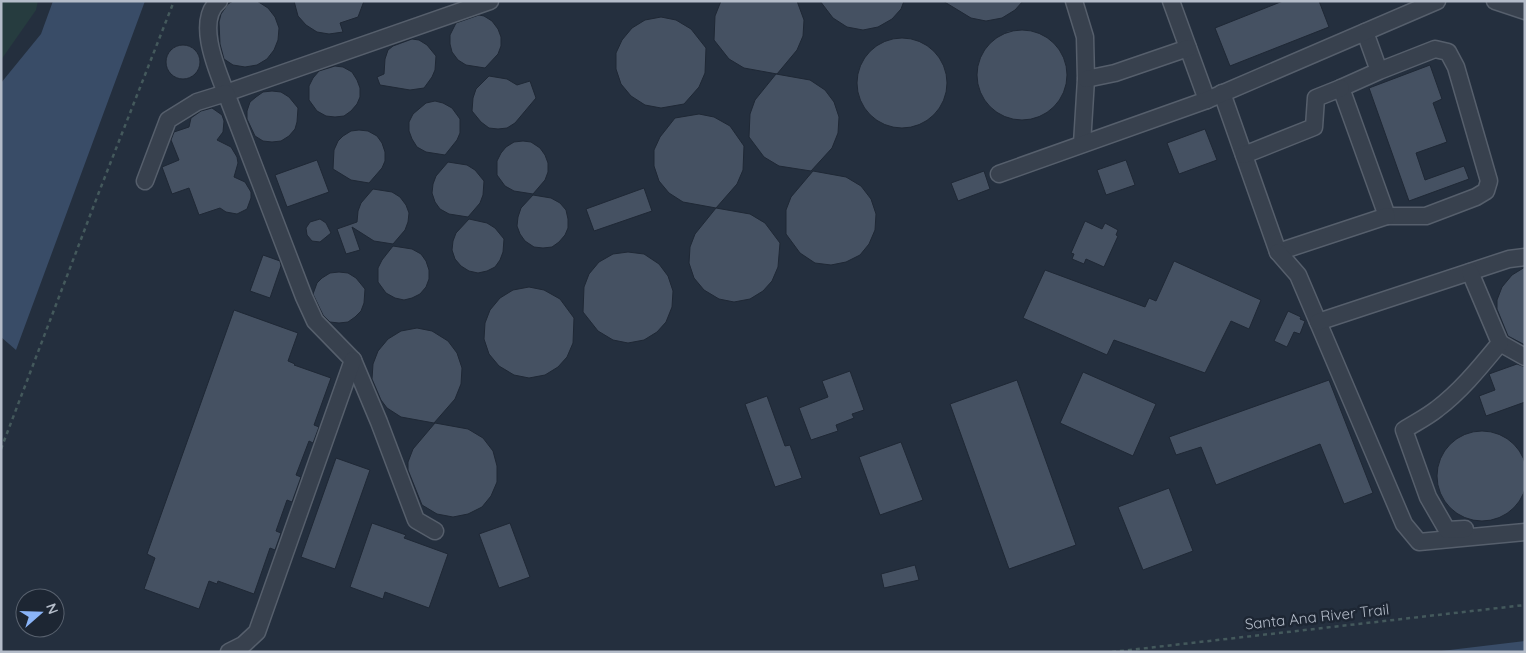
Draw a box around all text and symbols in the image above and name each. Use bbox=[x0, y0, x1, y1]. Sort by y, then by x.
north arrow bbox=[15, 588, 65, 638]
street label: Santa Ana River Trail bbox=[1244, 599, 1390, 634]
text: N bbox=[42, 601, 62, 616]

